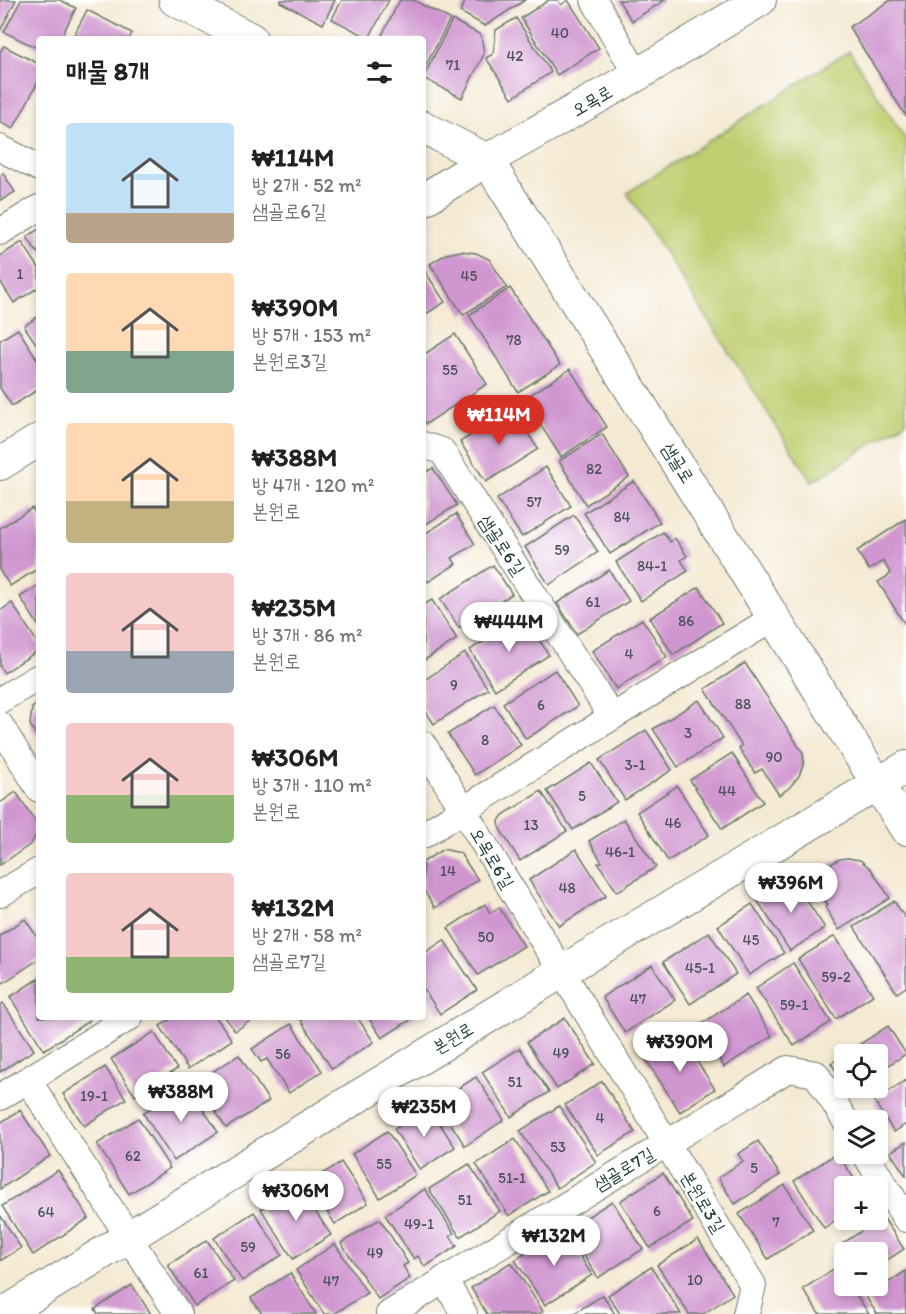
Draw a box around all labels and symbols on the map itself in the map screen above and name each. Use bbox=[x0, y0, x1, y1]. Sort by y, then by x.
house number: 40 bbox=[551, 24, 569, 42]
house number: 42 bbox=[507, 47, 524, 65]
house number: 71 bbox=[446, 56, 460, 74]
street label: 오목로 bbox=[568, 81, 616, 121]
house number: 1 bbox=[17, 265, 24, 283]
house number: 45 bbox=[461, 267, 478, 285]
house number: 78 bbox=[506, 331, 522, 349]
house number: 55 bbox=[442, 361, 458, 379]
pin: ₩114M bbox=[457, 395, 541, 446]
street label: 샘골로 bbox=[657, 439, 699, 487]
house number: 82 bbox=[586, 460, 602, 478]
house number: 57 bbox=[526, 493, 542, 511]
house number: 84 bbox=[613, 508, 631, 526]
street label: 샘골로6길 bbox=[474, 511, 530, 580]
house number: 59 bbox=[554, 541, 570, 559]
house number: 84-1 bbox=[637, 557, 667, 575]
house number: 61 bbox=[586, 593, 600, 611]
pin: ₩444M bbox=[467, 602, 551, 653]
house number: 86 bbox=[678, 612, 694, 630]
house number: 4 bbox=[624, 645, 634, 663]
house number: 9 bbox=[450, 676, 458, 694]
house number: 88 bbox=[735, 695, 751, 713]
house number: 6 bbox=[537, 696, 545, 714]
house number: 3 bbox=[684, 724, 692, 742]
house number: 8 bbox=[481, 731, 489, 749]
house number: 90 bbox=[765, 748, 783, 766]
house number: 3-1 bbox=[624, 756, 646, 774]
house number: 44 bbox=[718, 782, 736, 800]
house number: 5 bbox=[578, 787, 586, 805]
house number: 46 bbox=[665, 814, 682, 832]
house number: 13 bbox=[523, 816, 539, 834]
street label: 오목로6길 bbox=[465, 823, 519, 893]
house number: 46-1 bbox=[605, 843, 635, 861]
house number: 14 bbox=[440, 862, 456, 880]
pin: ₩396M bbox=[749, 863, 833, 914]
house number: 48 bbox=[558, 879, 576, 897]
house number: 50 bbox=[477, 928, 495, 946]
house number: 45 bbox=[743, 931, 760, 949]
house number: 45-1 bbox=[685, 959, 715, 977]
house number: 59-2 bbox=[821, 968, 851, 986]
house number: 47 bbox=[630, 990, 647, 1008]
house number: 59-1 bbox=[780, 996, 808, 1014]
street label: 본원로 bbox=[429, 1017, 477, 1059]
pin: ₩390M bbox=[638, 1022, 722, 1073]
house number: 49 bbox=[553, 1044, 570, 1062]
house number: 56 bbox=[275, 1045, 291, 1063]
pin: ₩388M bbox=[139, 1072, 223, 1123]
house number: 51 bbox=[508, 1073, 522, 1091]
house number: 19-1 bbox=[80, 1087, 108, 1105]
pin: ₩235M bbox=[382, 1087, 466, 1138]
house number: 4 bbox=[595, 1109, 605, 1127]
house number: 53 bbox=[550, 1138, 566, 1156]
street label: 샘골로7길 bbox=[590, 1142, 659, 1196]
house number: 62 bbox=[125, 1147, 141, 1165]
house number: 55 bbox=[376, 1155, 392, 1173]
house number: 5 bbox=[750, 1159, 758, 1177]
street label: 본원로3길 bbox=[676, 1167, 730, 1237]
house number: 51-1 bbox=[498, 1169, 526, 1187]
pin: ₩306M bbox=[254, 1171, 338, 1222]
house number: 51 bbox=[458, 1191, 472, 1209]
house number: 6 bbox=[653, 1202, 661, 1220]
house number: 64 bbox=[38, 1203, 54, 1221]
house number: 7 bbox=[772, 1213, 780, 1231]
house number: 49-1 bbox=[404, 1215, 434, 1233]
pin: ₩132M bbox=[512, 1216, 596, 1267]
house number: 59 bbox=[240, 1238, 256, 1256]
house number: 49 bbox=[367, 1244, 384, 1262]
house number: 61 bbox=[194, 1264, 208, 1282]
house number: 10 bbox=[687, 1271, 703, 1289]
house number: 47 bbox=[323, 1272, 340, 1290]

